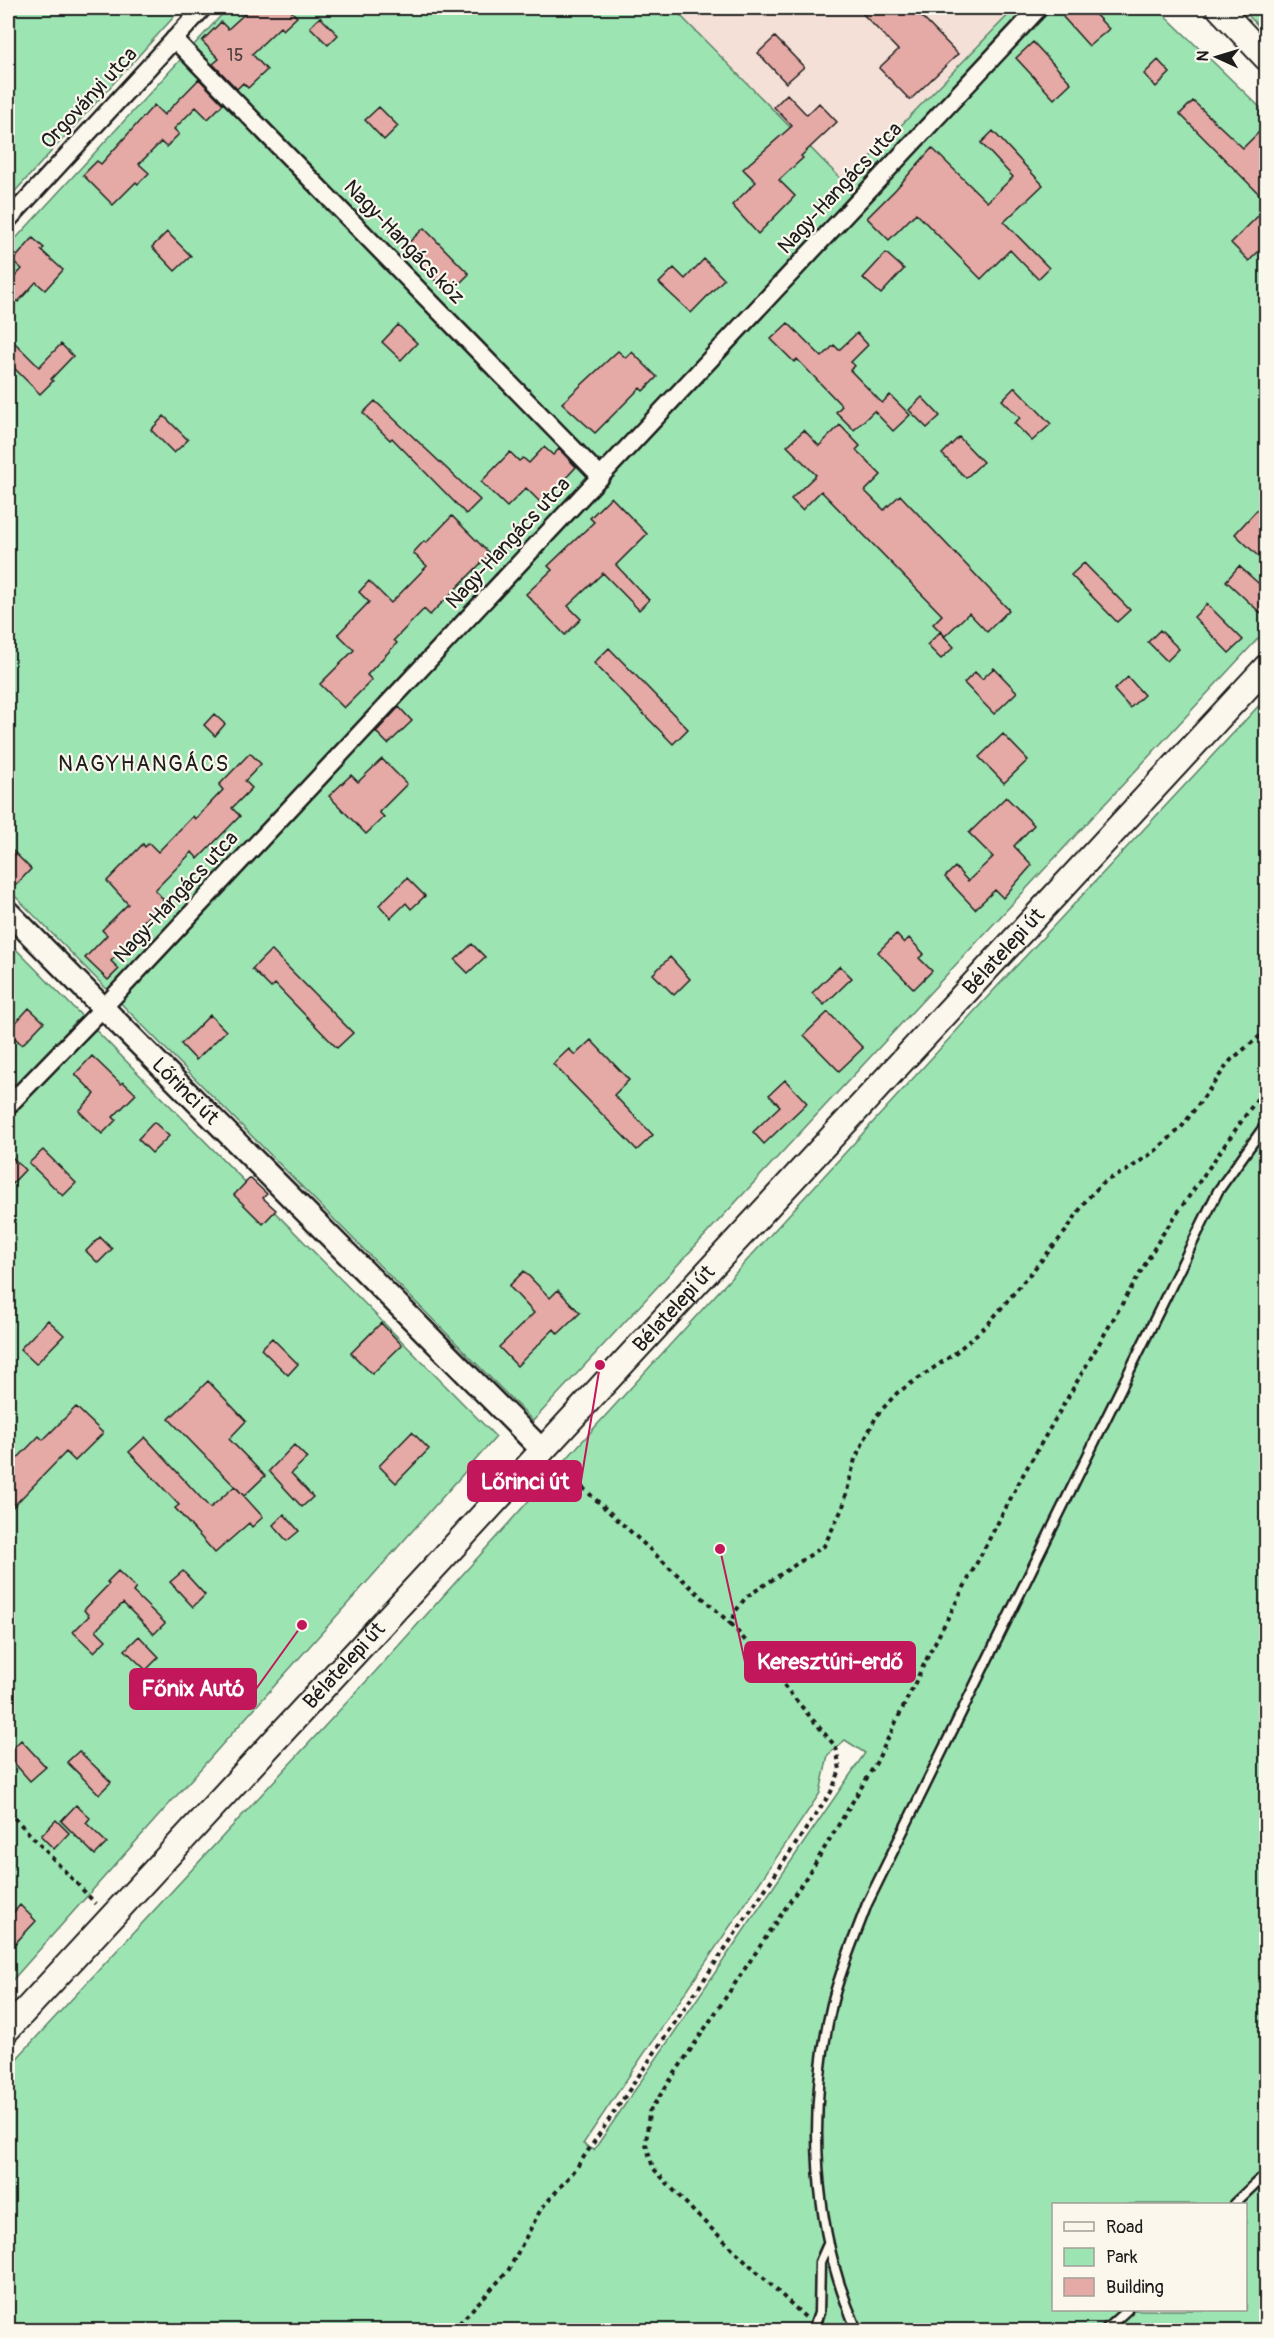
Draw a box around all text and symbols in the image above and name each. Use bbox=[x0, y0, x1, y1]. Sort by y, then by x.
north arrow bbox=[1187, 27, 1247, 87]
street label: Orgoványi utca bbox=[35, 41, 143, 155]
house number: 15 bbox=[227, 44, 243, 67]
text: N bbox=[1193, 50, 1213, 62]
street label: Nagy-Hangács utca bbox=[772, 116, 908, 260]
street label: Nagy-Hangács köz bbox=[338, 174, 470, 310]
street label: Nagy-Hangács utca bbox=[440, 471, 576, 615]
district label: NAGYHANGÁCS bbox=[58, 750, 230, 778]
street label: Nagy-Hangács utca bbox=[108, 825, 244, 969]
street label: Bélatelepi út bbox=[956, 902, 1051, 1001]
street label: Lőrinci út bbox=[146, 1051, 225, 1131]
street label: Bélatelepi út bbox=[627, 1259, 721, 1358]
callout: Lőrinci út bbox=[468, 1461, 581, 1501]
text: Lőrinci út bbox=[481, 1468, 570, 1496]
street label: Bélatelepi út bbox=[297, 1616, 391, 1715]
callout: Keresztúri-erdő bbox=[745, 1642, 915, 1682]
text: Keresztúri-erdő bbox=[757, 1648, 903, 1676]
callout: Főnix Autó bbox=[130, 1669, 256, 1709]
text: Főnix Autó bbox=[142, 1675, 244, 1703]
legend bbox=[1052, 2203, 1247, 2311]
text: Road bbox=[1106, 2216, 1143, 2239]
text: Park bbox=[1106, 2246, 1138, 2269]
text: Building bbox=[1106, 2276, 1164, 2299]

